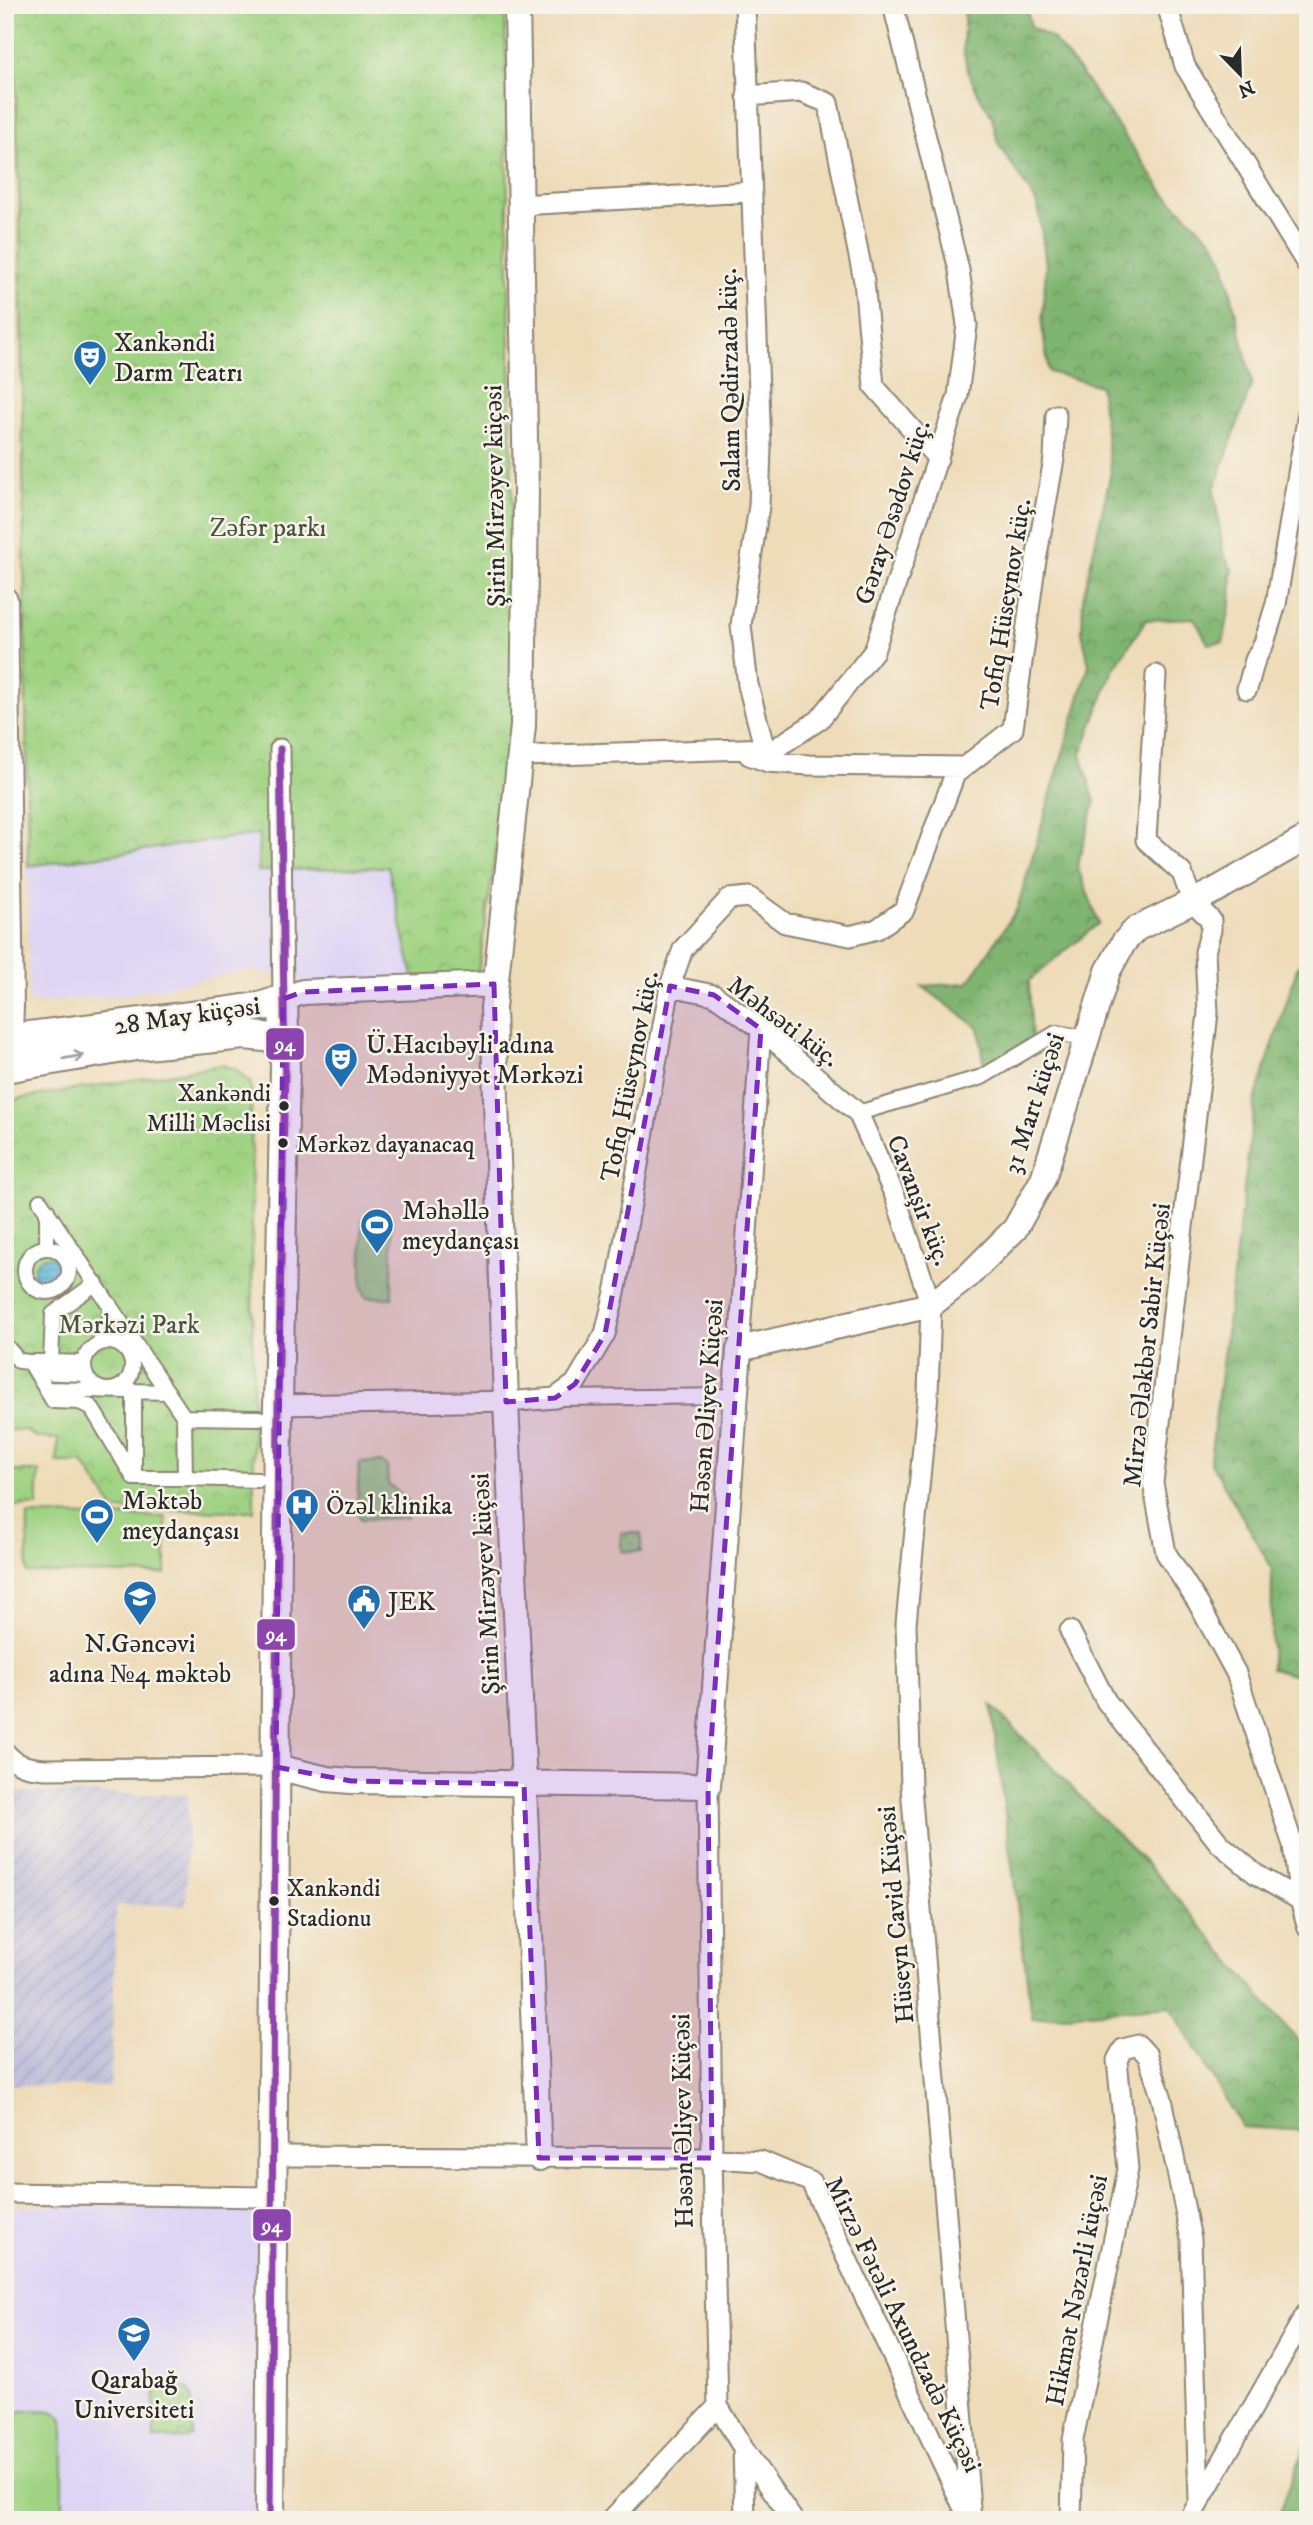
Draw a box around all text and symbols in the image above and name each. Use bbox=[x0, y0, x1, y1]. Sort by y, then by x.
north arrow bbox=[1204, 38, 1274, 108]
text: N bbox=[1234, 75, 1258, 102]
street label: Salam Qədirzadə küç. bbox=[712, 268, 749, 492]
place label: Xankəndi Darm Teatrı bbox=[114, 327, 243, 390]
theatre icon: Xankəndi Darm Teatrı bbox=[71, 338, 109, 387]
street label: Şirin Mirzəyev küçəsi bbox=[477, 384, 514, 607]
street label: Gəray Əsədov küç. bbox=[848, 416, 939, 609]
street label: Tofiq Hüseynov küç. bbox=[973, 496, 1040, 713]
park label: Zəfər parkı bbox=[210, 512, 326, 545]
street label: Tofiq Hüseynov küç. bbox=[594, 968, 667, 1185]
street label: Məhsəti küç. bbox=[720, 969, 846, 1075]
street label: 28 May küçəsi bbox=[112, 990, 262, 1043]
line badge: 94 bbox=[265, 1027, 305, 1061]
place label: Ü.Hacıbəyli adına Mədəniyyət Mərkəzi bbox=[366, 1029, 583, 1092]
street label: 31 Mart küçəsi bbox=[996, 1029, 1073, 1178]
text: 94 bbox=[273, 1034, 296, 1057]
theatre icon: Ü.Hacıbəyli adına Mədəniyyət Mərkəzi bbox=[322, 1040, 360, 1089]
one-way arrow bbox=[61, 1050, 83, 1063]
place label: Xankəndi Milli Məclisi bbox=[147, 1079, 271, 1139]
marker: Xankəndi Milli Məclisi bbox=[277, 1099, 291, 1113]
place label: Mərkəz dayanacaq bbox=[296, 1130, 475, 1160]
street label: Cavanşir küç. bbox=[879, 1130, 959, 1271]
marker: Mərkəz dayanacaq bbox=[276, 1136, 290, 1150]
place label: Məhəllə meydançası bbox=[402, 1195, 520, 1258]
street label: Mirzə Ələkbər Sabir Küçəsi bbox=[1116, 1201, 1179, 1489]
sports icon: Məhəllə meydançası bbox=[358, 1206, 396, 1255]
street label: Həsən Əliyev Küçəsi bbox=[684, 1298, 731, 1514]
park label: Mərkəzi Park bbox=[58, 1309, 200, 1342]
street label: Şirin Mirzəyev küçəsi bbox=[464, 1472, 509, 1696]
place label: Məktəb meydançası bbox=[122, 1485, 240, 1548]
hospital icon: Özəl klinika bbox=[283, 1486, 321, 1535]
place label: Özəl klinika bbox=[326, 1490, 452, 1523]
sports icon: Məktəb meydançası bbox=[78, 1496, 116, 1545]
school or university icon: N.Gəncəvi adına №4 məktəb bbox=[121, 1578, 159, 1627]
public building icon: JEK bbox=[345, 1582, 383, 1631]
place label: JEK bbox=[386, 1586, 436, 1619]
line badge: 94 bbox=[256, 1618, 296, 1651]
text: 94 bbox=[264, 1624, 287, 1647]
place label: N.Gəncəvi adına №4 məktəb bbox=[49, 1628, 231, 1691]
street label: Hüseyn Cavid Küçəsi bbox=[871, 1805, 922, 2025]
place label: Xankəndi Stadionu bbox=[287, 1874, 380, 1934]
marker: Xankəndi Stadionu bbox=[267, 1894, 281, 1908]
street label: Həsən Əliyev Küçəsi bbox=[665, 2013, 702, 2229]
street label: Mirzə Fətəli Axundzadə Küçəsi bbox=[816, 2171, 989, 2478]
street label: Hikmət Nəzərli küçəsi bbox=[1039, 2172, 1116, 2409]
line badge: 94 bbox=[252, 2208, 292, 2242]
text: 94 bbox=[260, 2215, 283, 2238]
school or university icon: Qarabağ Universiteti bbox=[115, 2314, 153, 2363]
place label: Qarabağ Universiteti bbox=[73, 2364, 195, 2427]

